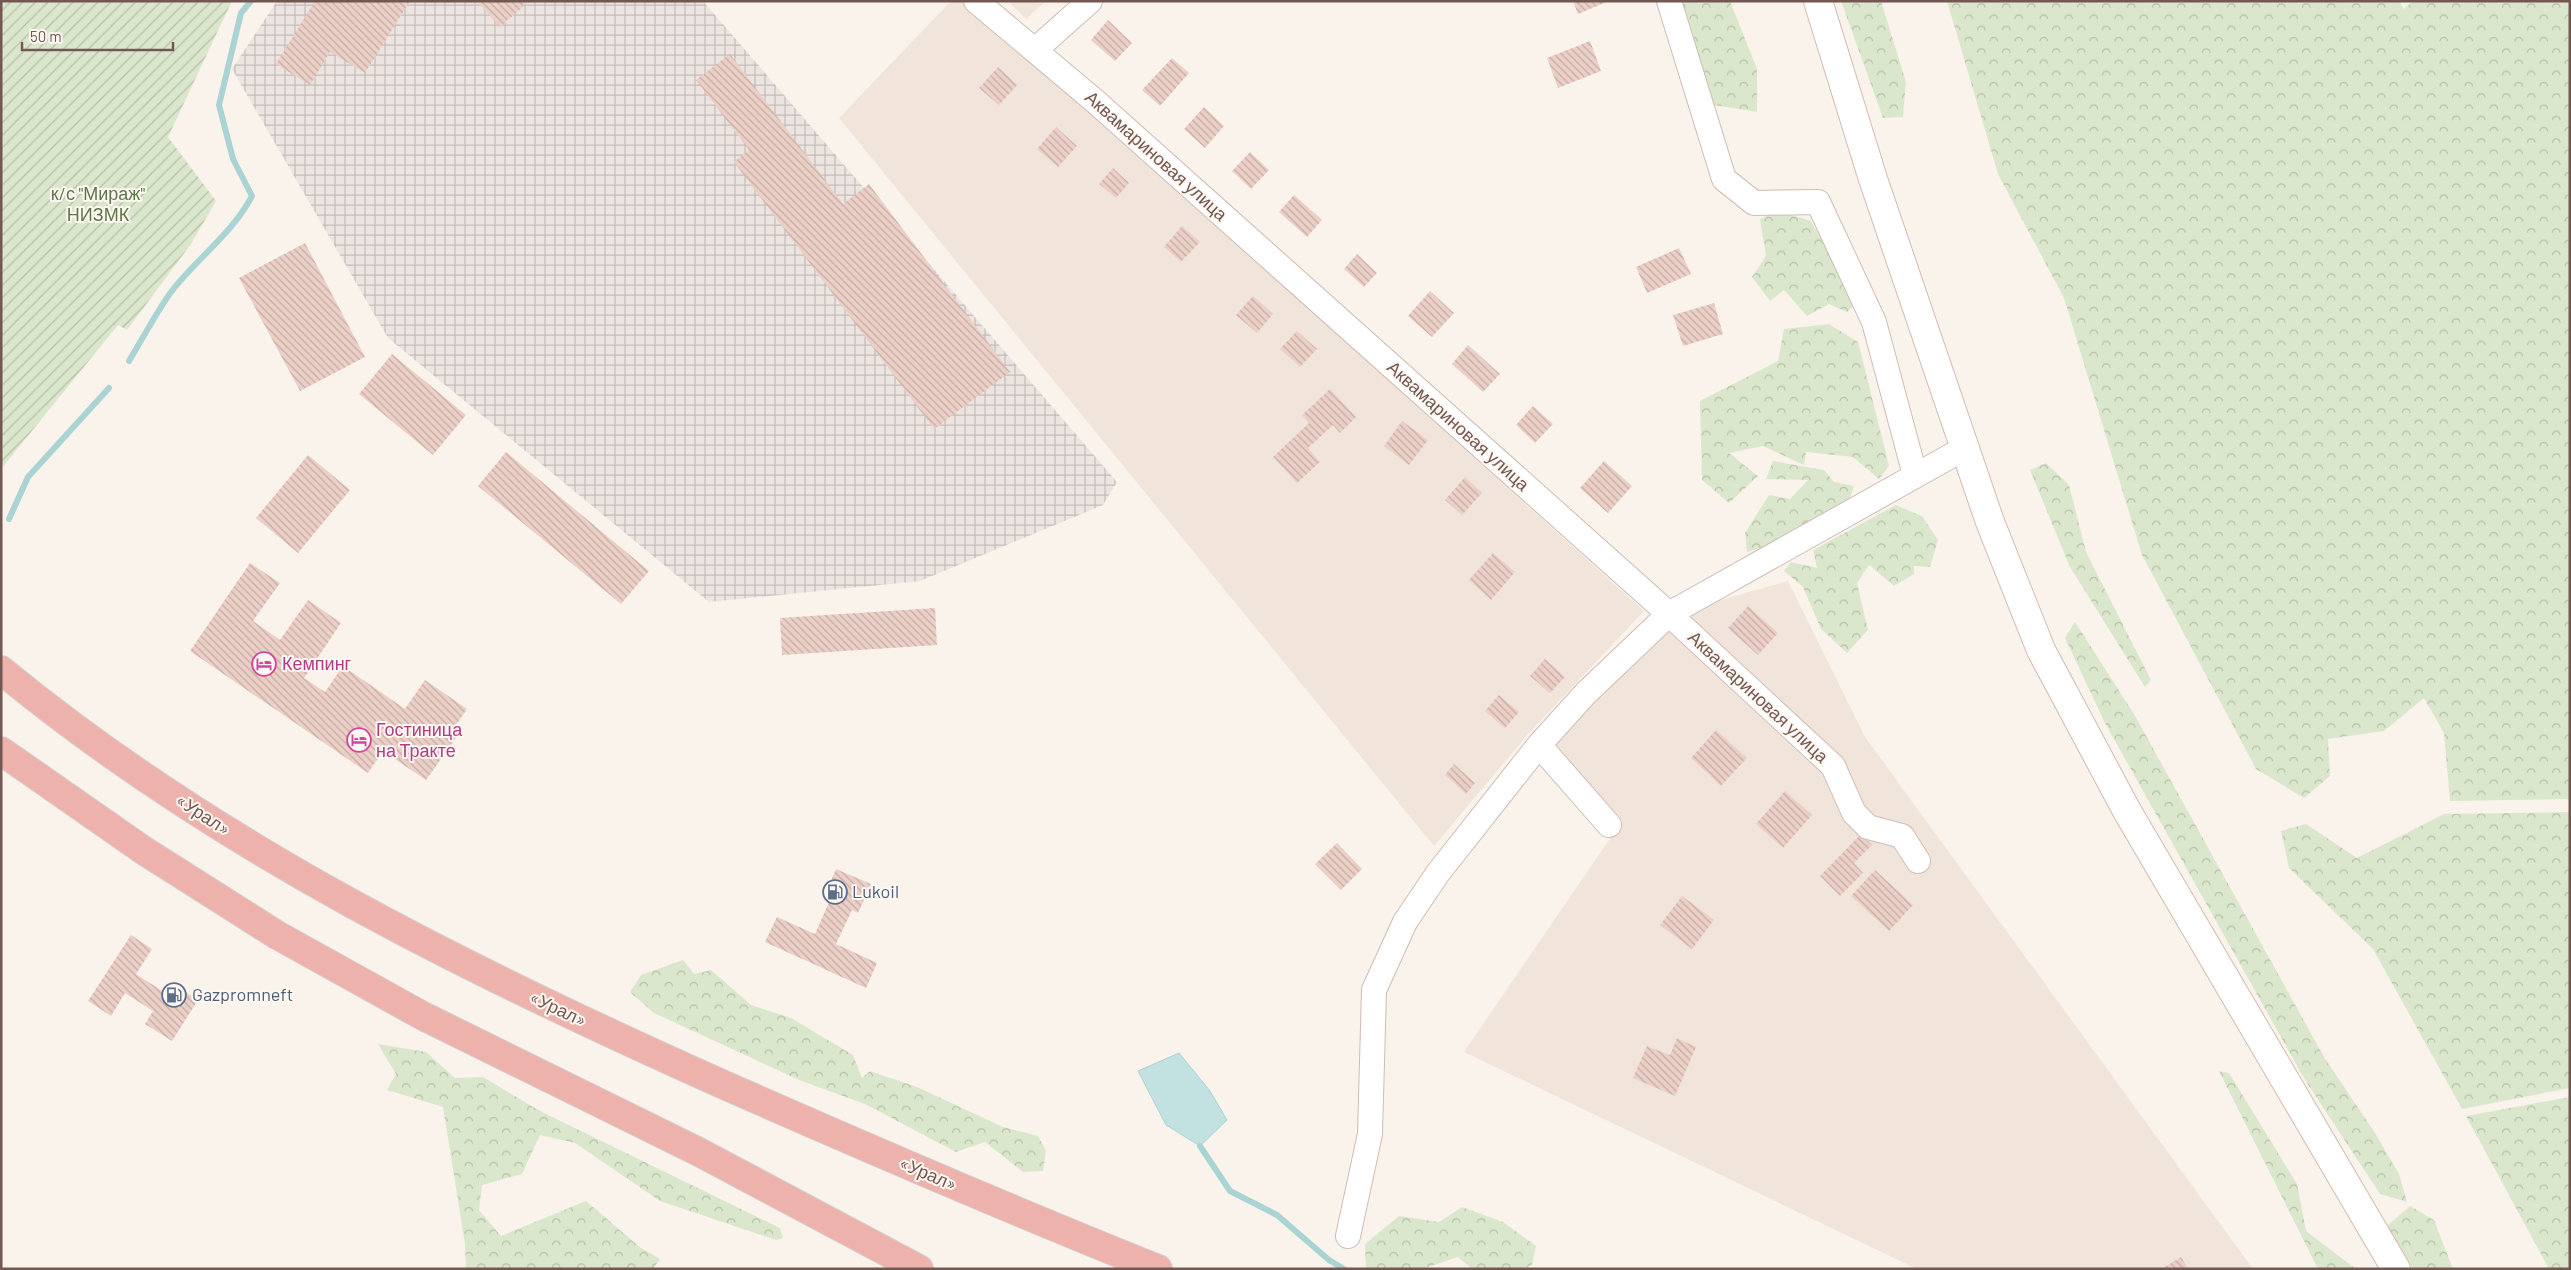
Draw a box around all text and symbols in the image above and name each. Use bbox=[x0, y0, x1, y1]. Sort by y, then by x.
scale bar bbox=[22, 20, 174, 52]
text: 50 m bbox=[30, 27, 62, 45]
street label: Аквамариновая улица bbox=[1081, 86, 1233, 226]
park label: к/с "Мираж" НИЗМК bbox=[51, 182, 145, 225]
street label: Аквамариновая улица bbox=[1383, 356, 1535, 496]
street label: Аквамариновая улица bbox=[1684, 626, 1834, 768]
hotel icon: Кемпинг bbox=[251, 651, 277, 677]
place label: Кемпинг bbox=[282, 652, 352, 674]
place label: Гостиница на Тракте bbox=[376, 718, 463, 761]
hotel icon: Гостиница на Тракте bbox=[346, 727, 372, 753]
street label: «Урал» bbox=[172, 788, 235, 840]
fuel station icon: Lukoil bbox=[822, 879, 848, 905]
place label: Lukoil bbox=[852, 880, 899, 902]
fuel station icon: Gazpromneft bbox=[161, 982, 187, 1008]
place label: Gazpromneft bbox=[192, 983, 293, 1005]
street label: «Урал» bbox=[526, 985, 591, 1031]
street label: «Урал» bbox=[896, 1151, 961, 1195]

